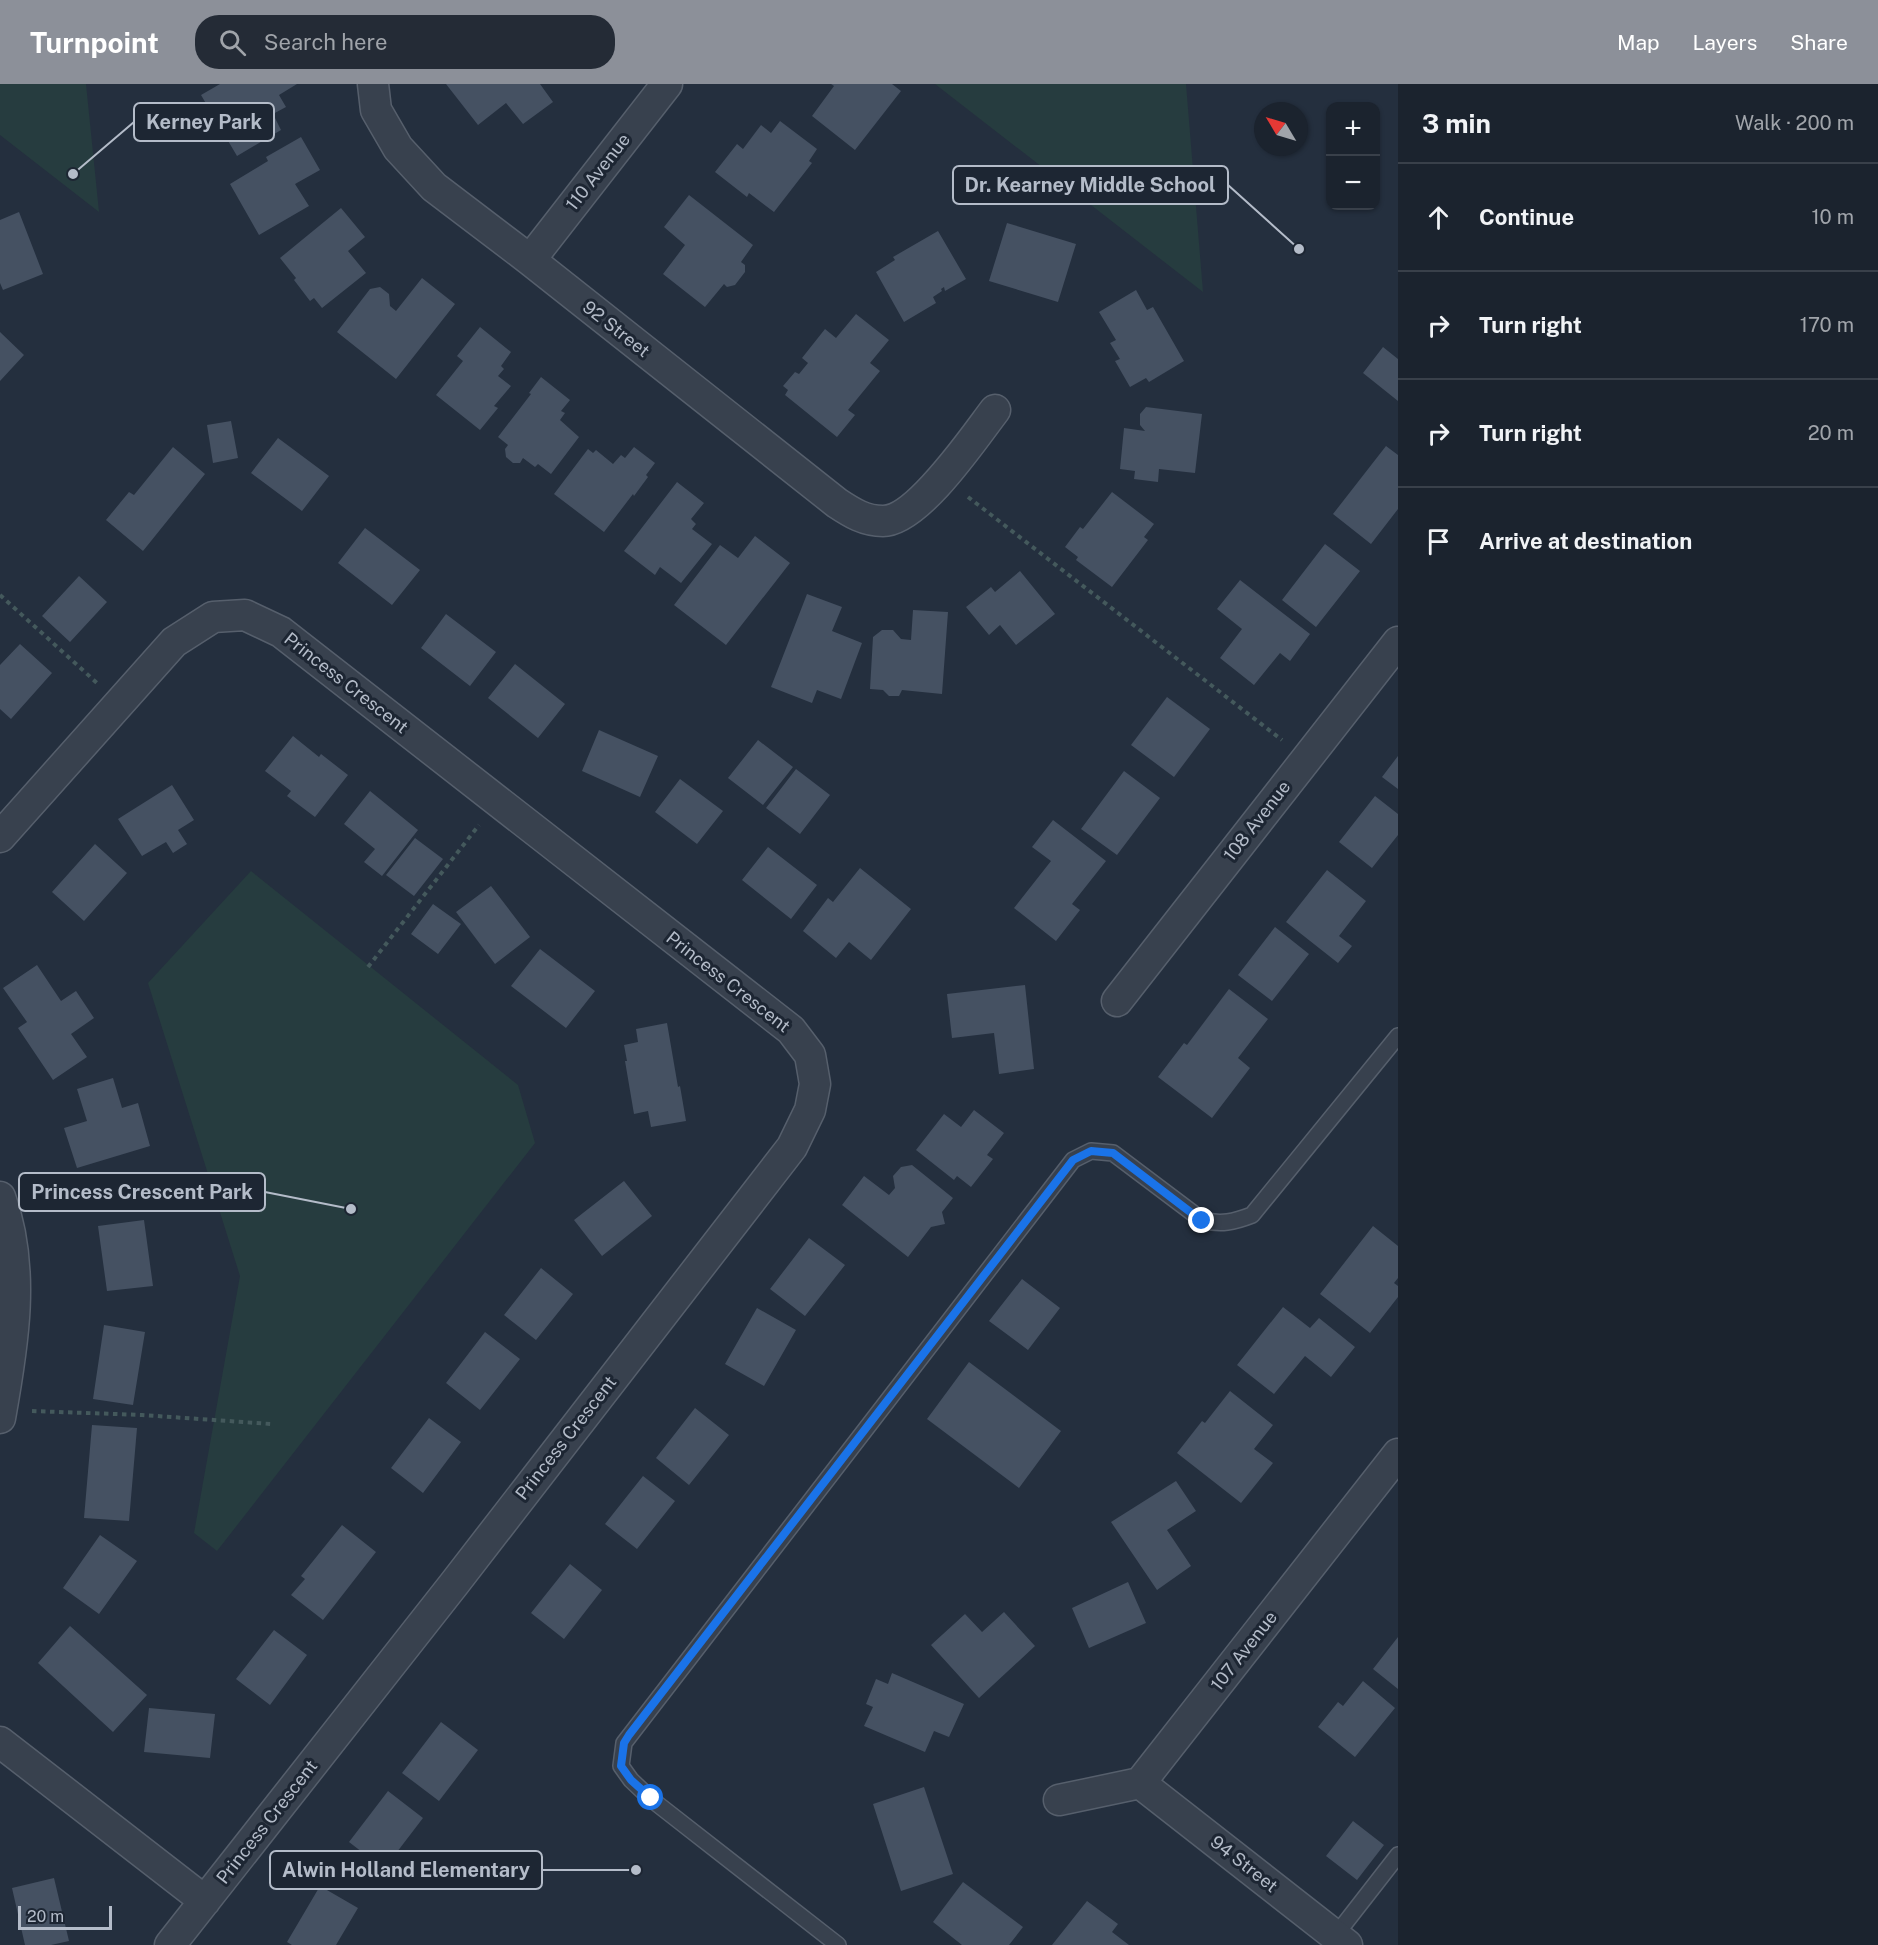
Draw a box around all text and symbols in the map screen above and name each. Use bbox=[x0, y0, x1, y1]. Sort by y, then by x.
search box bbox=[195, 15, 615, 69]
text: Turnpoint bbox=[30, 26, 159, 59]
icon: search bbox=[216, 26, 249, 59]
text: Search here bbox=[264, 29, 387, 55]
text: Map bbox=[1617, 30, 1660, 55]
text: Layers bbox=[1693, 30, 1757, 55]
text: Share bbox=[1790, 30, 1848, 55]
north arrow bbox=[1254, 102, 1308, 156]
map controls bbox=[1326, 102, 1380, 210]
button: + bbox=[1326, 102, 1380, 156]
callout: Kerney Park bbox=[134, 103, 274, 141]
text: 3 min bbox=[1422, 108, 1491, 139]
text: Kerney Park bbox=[146, 110, 262, 134]
text: Walk · 200 m bbox=[1735, 111, 1854, 135]
street label: 110 Avenue bbox=[561, 129, 634, 214]
button: − bbox=[1326, 156, 1380, 210]
callout: Dr. Kearney Middle School bbox=[953, 166, 1228, 204]
text: Dr. Kearney Middle School bbox=[964, 173, 1216, 197]
icon: ahead bbox=[1422, 201, 1455, 234]
text: Continue bbox=[1479, 204, 1574, 230]
text: 10 m bbox=[1811, 205, 1854, 229]
street label: 92 Street bbox=[579, 296, 654, 361]
icon: right bbox=[1422, 309, 1455, 342]
text: Turn right bbox=[1479, 312, 1582, 338]
text: 170 m bbox=[1800, 313, 1854, 337]
icon: right bbox=[1422, 417, 1455, 450]
text: Turn right bbox=[1479, 420, 1582, 446]
text: 20 m bbox=[1808, 421, 1854, 445]
icon: arrive bbox=[1422, 525, 1455, 558]
text: Arrive at destination bbox=[1479, 528, 1692, 554]
street label: Princess Crescent bbox=[280, 628, 412, 737]
street label: 108 Avenue bbox=[1219, 776, 1294, 865]
street label: Princess Crescent bbox=[662, 927, 794, 1036]
callout: Princess Crescent Park bbox=[19, 1173, 265, 1211]
text: Princess Crescent Park bbox=[31, 1180, 253, 1204]
route end bbox=[1188, 1207, 1214, 1233]
street label: Princess Crescent bbox=[511, 1372, 620, 1504]
street label: 107 Avenue bbox=[1206, 1607, 1281, 1695]
street label: Princess Crescent bbox=[212, 1756, 321, 1888]
route start bbox=[637, 1784, 663, 1810]
street label: 94 Street bbox=[1207, 1831, 1282, 1896]
callout: Alwin Holland Elementary bbox=[270, 1851, 542, 1889]
text: Alwin Holland Elementary bbox=[282, 1858, 530, 1882]
scale bar bbox=[18, 1903, 112, 1930]
text: 20 m bbox=[27, 1907, 64, 1926]

